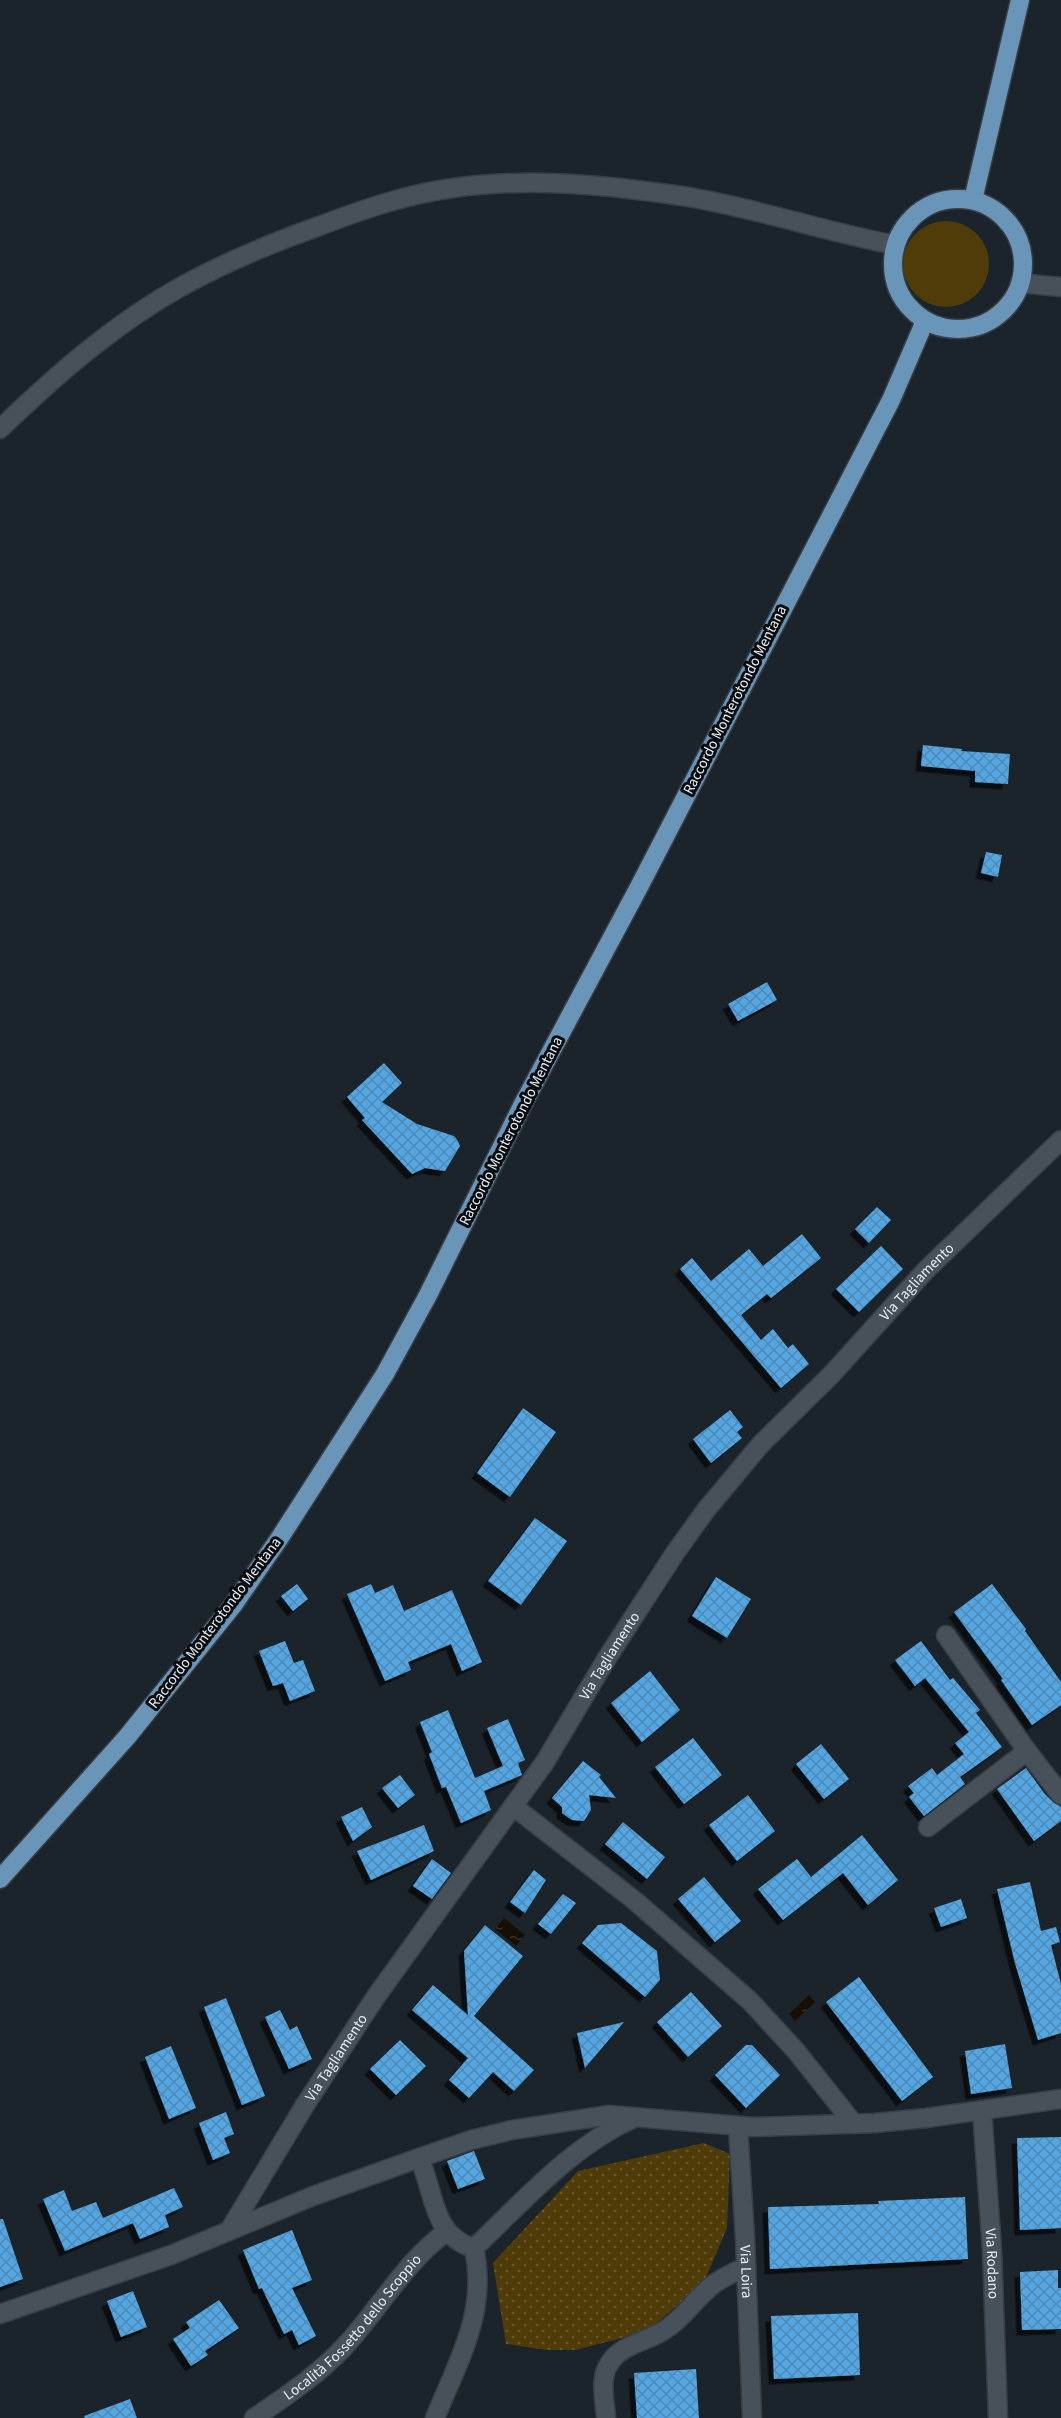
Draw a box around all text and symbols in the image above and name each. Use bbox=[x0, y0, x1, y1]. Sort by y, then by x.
street label: Raccordo Monterotondo Mentana bbox=[678, 602, 792, 798]
street label: Raccordo Monterotondo Mentana bbox=[454, 1033, 568, 1229]
street label: Via Tagliamento bbox=[875, 1238, 959, 1325]
street label: Raccordo Monterotondo Mentana bbox=[144, 1533, 286, 1713]
street label: Via Tagliamento bbox=[574, 1608, 645, 1704]
street label: Via Tagliamento bbox=[300, 2010, 372, 2105]
street label: Via Rodano bbox=[980, 2228, 1004, 2299]
street label: Via Loira bbox=[735, 2245, 758, 2299]
street label: Località Fossetto dello Scoppio bbox=[279, 2249, 426, 2405]

